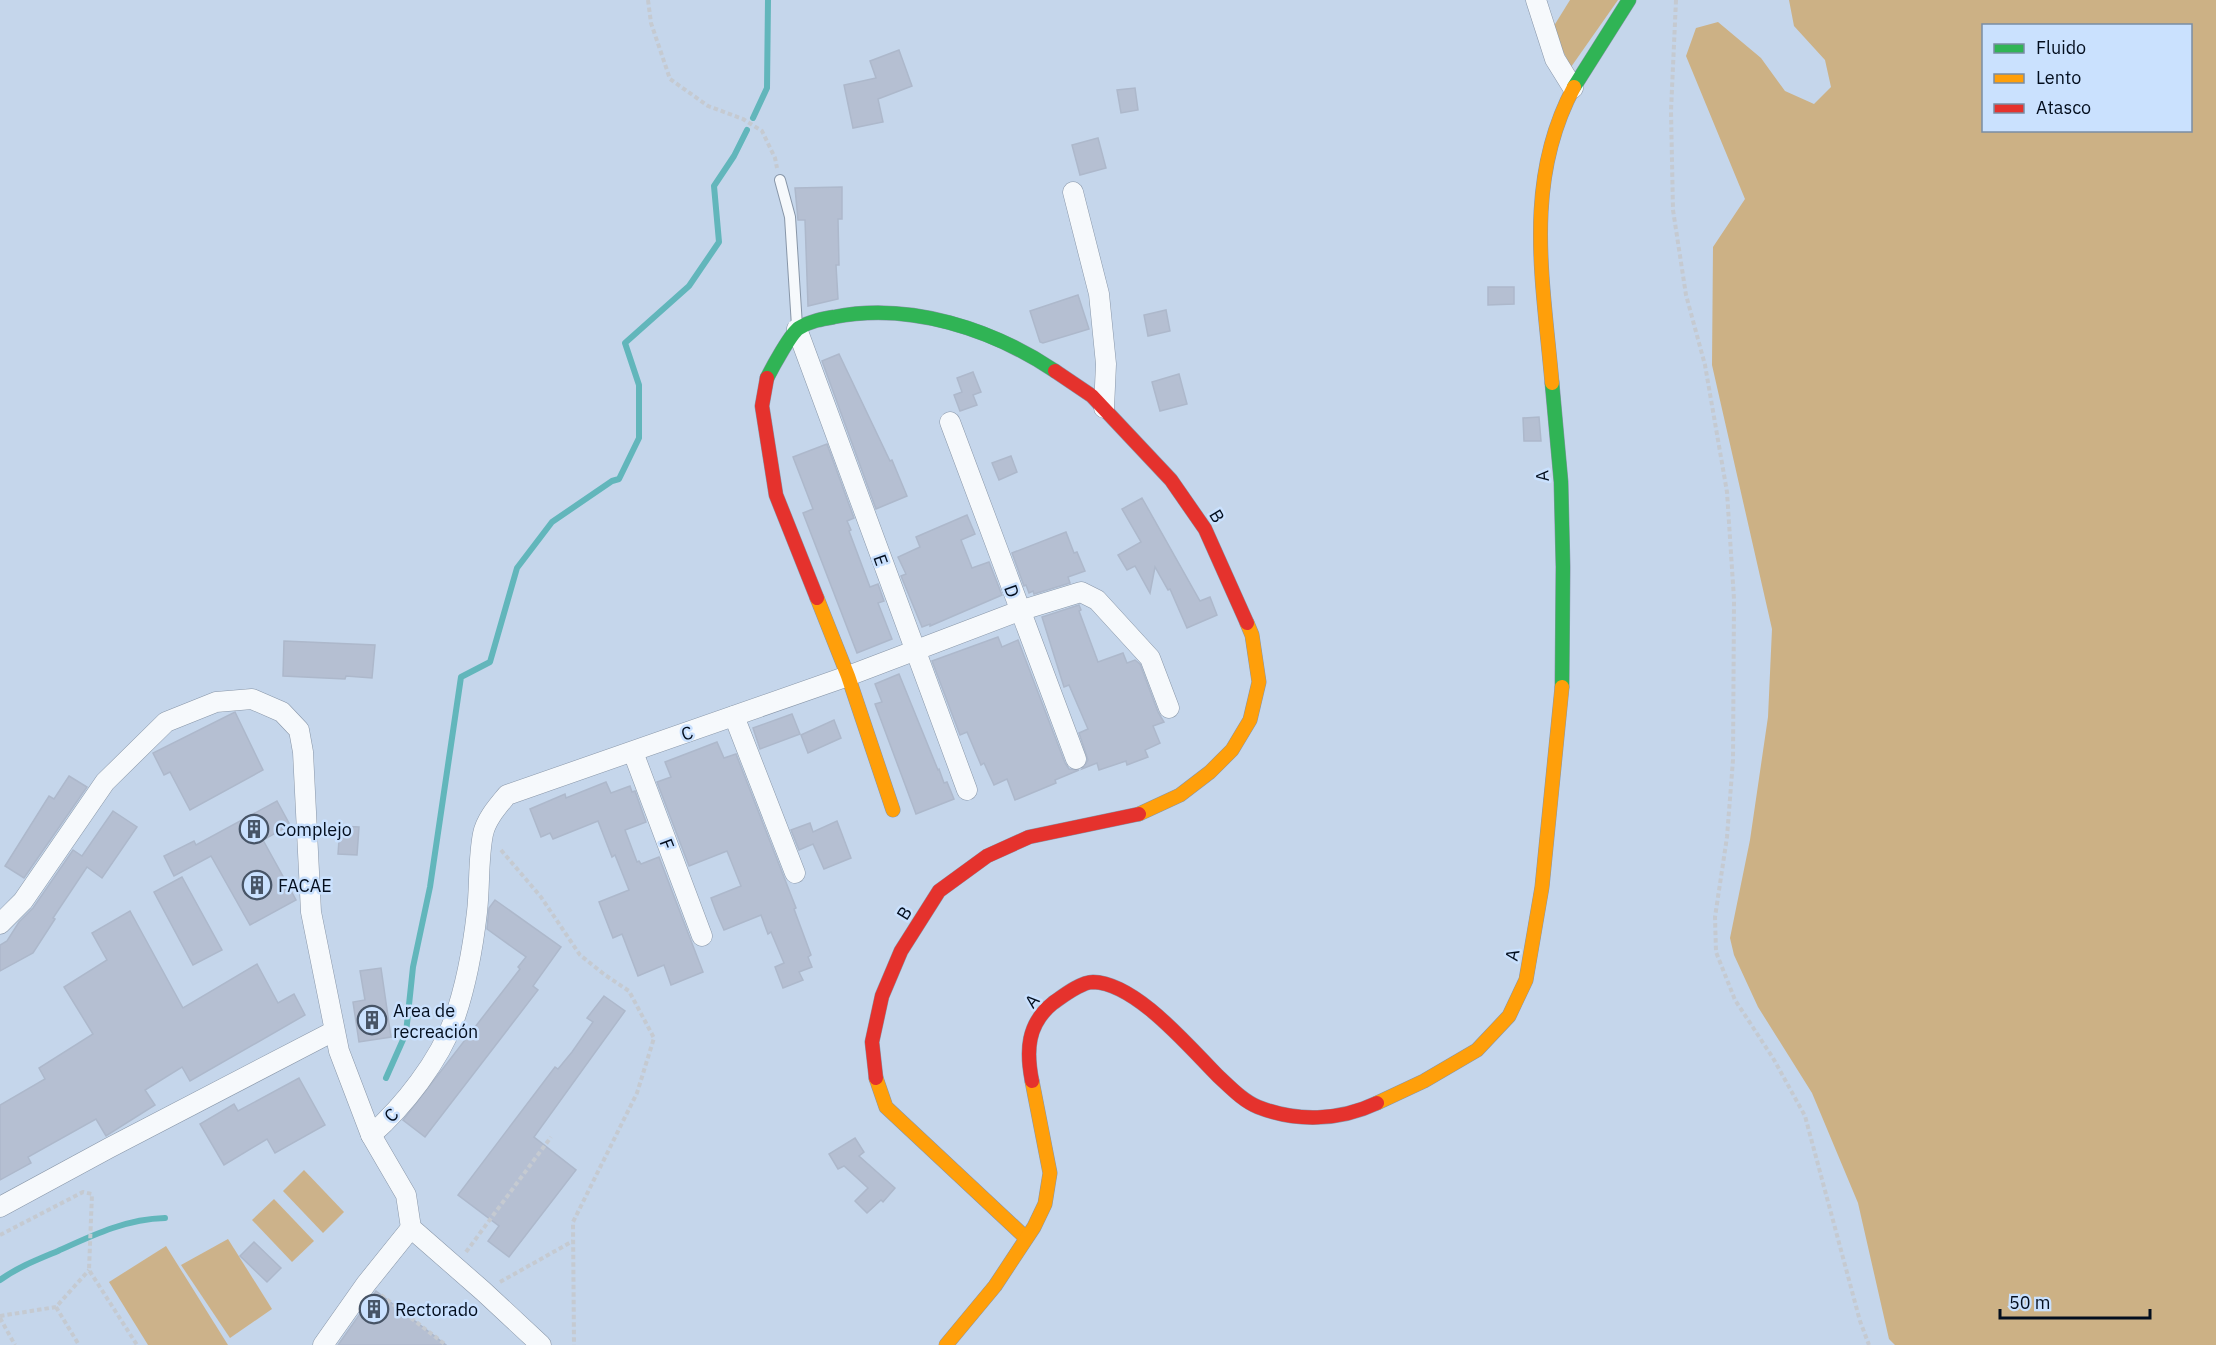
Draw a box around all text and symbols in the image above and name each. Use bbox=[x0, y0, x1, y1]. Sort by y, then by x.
legend bbox=[1982, 24, 2192, 132]
text: Fluido bbox=[2036, 36, 2086, 59]
text: Lento bbox=[2036, 66, 2081, 89]
text: Atasco bbox=[2036, 96, 2091, 119]
street label: A bbox=[1530, 469, 1554, 483]
street label: B bbox=[1204, 505, 1230, 527]
street label: E bbox=[868, 551, 894, 569]
street label: D bbox=[999, 581, 1025, 601]
street label: C bbox=[678, 720, 696, 746]
building icon: Complejo bbox=[238, 813, 270, 845]
place label: Complejo bbox=[275, 818, 352, 841]
street label: F bbox=[654, 835, 680, 853]
building icon: FACAE bbox=[241, 869, 273, 901]
place label: FACAE bbox=[278, 874, 332, 897]
street label: B bbox=[891, 902, 917, 924]
street label: A bbox=[1500, 947, 1525, 963]
street label: A bbox=[1020, 989, 1045, 1013]
place label: Area de recreación bbox=[393, 999, 478, 1043]
building icon: Area de recreación bbox=[356, 1004, 388, 1036]
street label: C bbox=[379, 1103, 403, 1127]
scale bar bbox=[2000, 1282, 2150, 1320]
text: 50 m bbox=[2009, 1291, 2051, 1314]
building icon: Rectorado bbox=[358, 1293, 390, 1325]
place label: Rectorado bbox=[395, 1298, 478, 1321]

